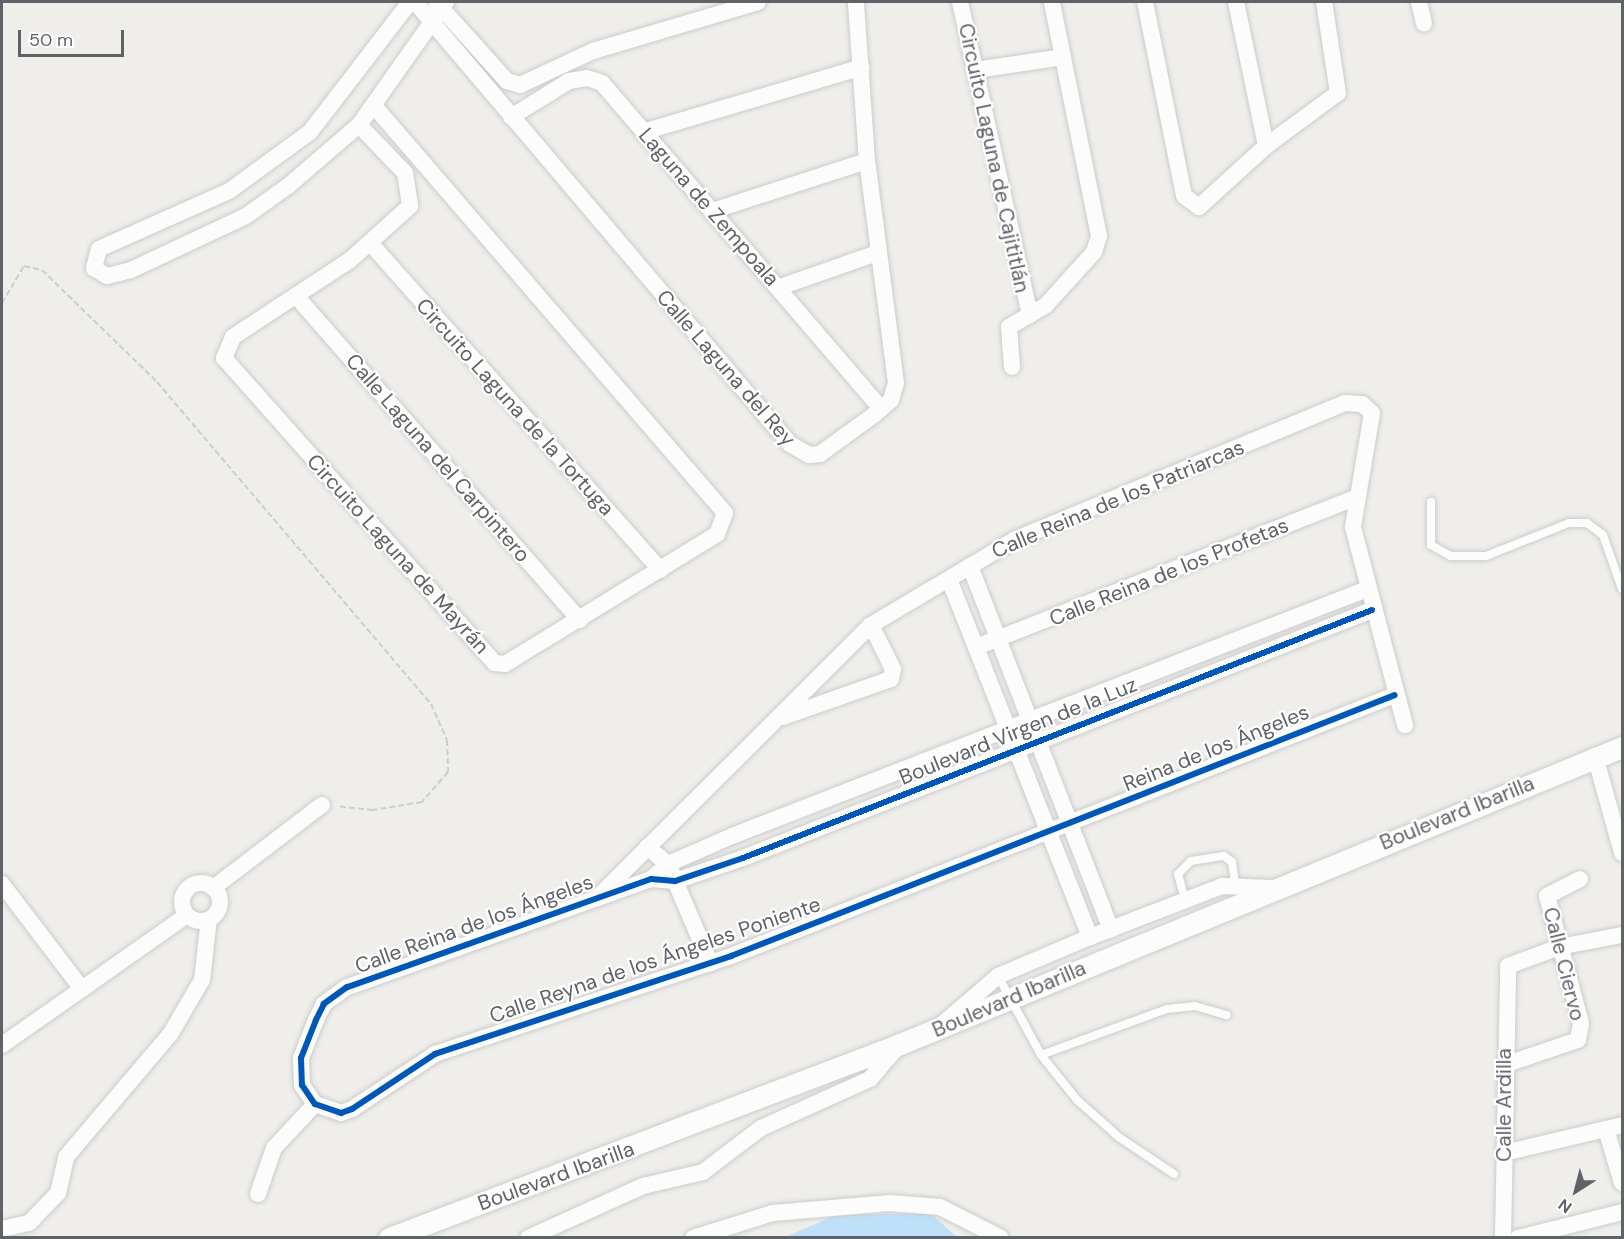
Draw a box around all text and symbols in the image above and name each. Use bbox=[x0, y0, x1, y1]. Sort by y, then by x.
scale bar bbox=[21, 18, 128, 56]
street label: Circuito Laguna de Cajititlán bbox=[953, 21, 1035, 295]
text: 50 m bbox=[29, 28, 73, 52]
street label: Laguna de Zempoala bbox=[634, 123, 784, 291]
street label: Calle Laguna del Rey bbox=[651, 285, 801, 451]
street label: Circuito Laguna de la Tortuga bbox=[411, 293, 619, 521]
street label: Calle Laguna del Carpintero bbox=[341, 349, 535, 567]
street label: Calle Reina de los Patriarcas bbox=[988, 434, 1248, 564]
street label: Circuito Laguna de Mayrán bbox=[302, 449, 494, 659]
street label: Calle Reina de los Profetas bbox=[1046, 512, 1292, 632]
street label: Boulevard Virgen de la Luz bbox=[896, 672, 1140, 790]
street label: Reina de los Ángeles bbox=[1119, 699, 1313, 797]
street label: Boulevard Ibarilla bbox=[1376, 771, 1538, 855]
street label: Calle Reina de los Ángeles bbox=[351, 869, 597, 979]
street label: Calle Reyna de los Ángeles Poniente bbox=[486, 891, 824, 1029]
street label: Calle Ciervo bbox=[1538, 905, 1590, 1023]
street label: Boulevard Ibarilla bbox=[928, 955, 1090, 1043]
street label: Calle Ardilla bbox=[1491, 1048, 1517, 1162]
street label: Boulevard Ibarilla bbox=[474, 1136, 638, 1216]
north arrow bbox=[1546, 1161, 1606, 1221]
text: N bbox=[1554, 1194, 1576, 1218]

